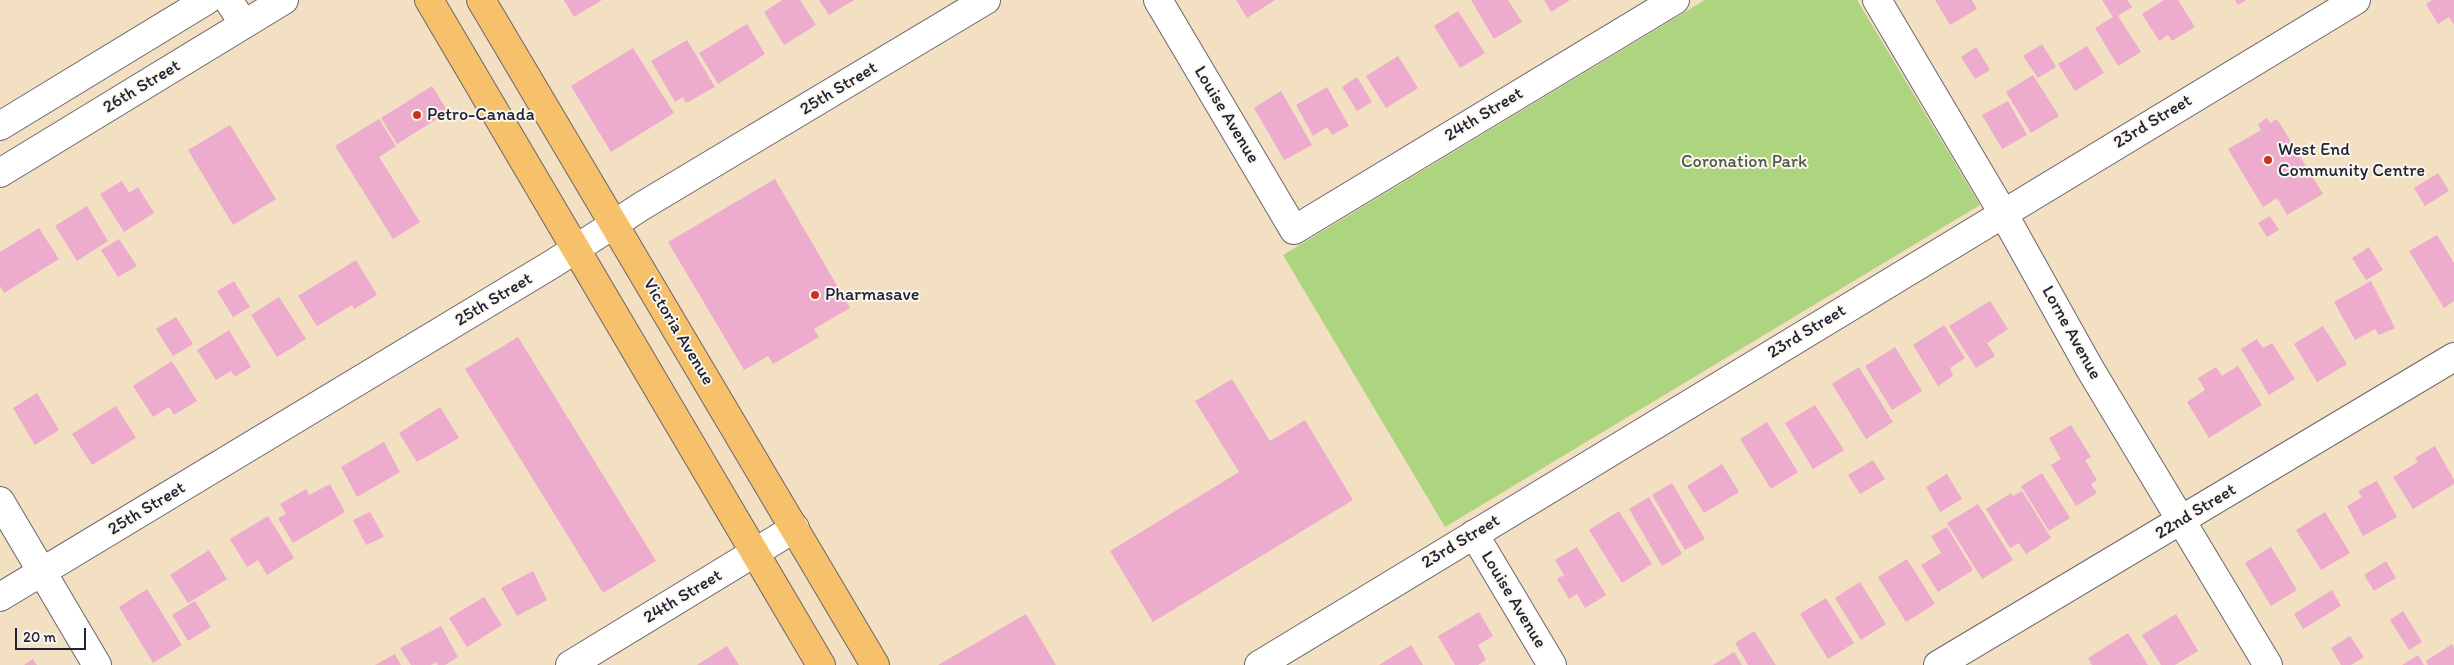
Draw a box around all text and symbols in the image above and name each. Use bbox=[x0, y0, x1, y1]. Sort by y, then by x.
street label: 26th Street bbox=[99, 55, 185, 119]
street label: 25th Street bbox=[796, 57, 882, 121]
street label: Louise Avenue bbox=[1189, 62, 1263, 168]
street label: 24th Street bbox=[1441, 83, 1527, 147]
street label: 23rd Street bbox=[2110, 90, 2196, 154]
place label: Petro-Canada bbox=[427, 104, 535, 126]
marker: Petro-Canada bbox=[411, 109, 423, 121]
place label: West End Community Centre bbox=[2278, 139, 2425, 182]
park label: Coronation Park bbox=[1681, 151, 1807, 173]
marker: West End Community Centre bbox=[2262, 154, 2274, 166]
street label: 25th Street bbox=[451, 268, 537, 332]
street label: Victoria Avenue bbox=[638, 275, 718, 389]
street label: Lorne Avenue bbox=[2036, 282, 2106, 384]
place label: Pharmasave bbox=[825, 284, 919, 306]
marker: Pharmasave bbox=[809, 289, 821, 301]
street label: 23rd Street bbox=[1764, 300, 1850, 364]
street label: 25th Street bbox=[104, 477, 190, 541]
street label: 22nd Street bbox=[2152, 479, 2240, 545]
street label: 23rd Street bbox=[1418, 510, 1504, 574]
street label: Louise Avenue bbox=[1476, 547, 1550, 653]
street label: 24th Street bbox=[640, 565, 726, 629]
scale bar bbox=[18, 618, 89, 650]
text: 20 m bbox=[23, 628, 56, 646]

